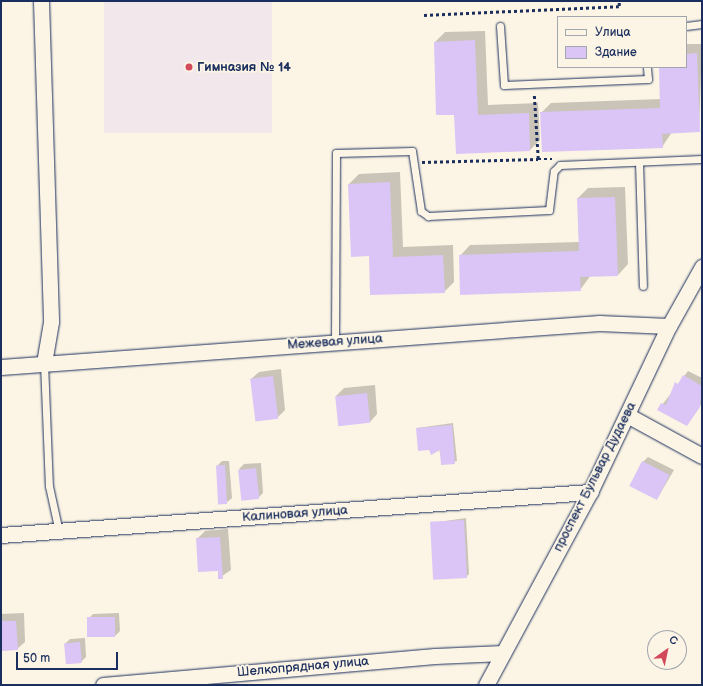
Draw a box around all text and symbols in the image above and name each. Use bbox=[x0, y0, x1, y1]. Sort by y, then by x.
legend bbox=[557, 16, 687, 68]
text: Улица bbox=[595, 25, 631, 40]
text: Здание bbox=[595, 45, 637, 60]
place label: Гимназия № 14 bbox=[197, 59, 291, 75]
marker: Гимназия № 14 bbox=[184, 62, 194, 72]
street label: Межевая улица bbox=[287, 331, 383, 353]
street label: проспект Бульвар Дудаева bbox=[550, 400, 640, 554]
street label: Калиновая улица bbox=[242, 503, 348, 525]
north arrow bbox=[647, 630, 687, 670]
text: С bbox=[667, 633, 680, 648]
scale bar bbox=[18, 644, 120, 670]
text: 50 m bbox=[23, 651, 50, 666]
street label: Шелкопрядная улица bbox=[236, 653, 370, 681]

